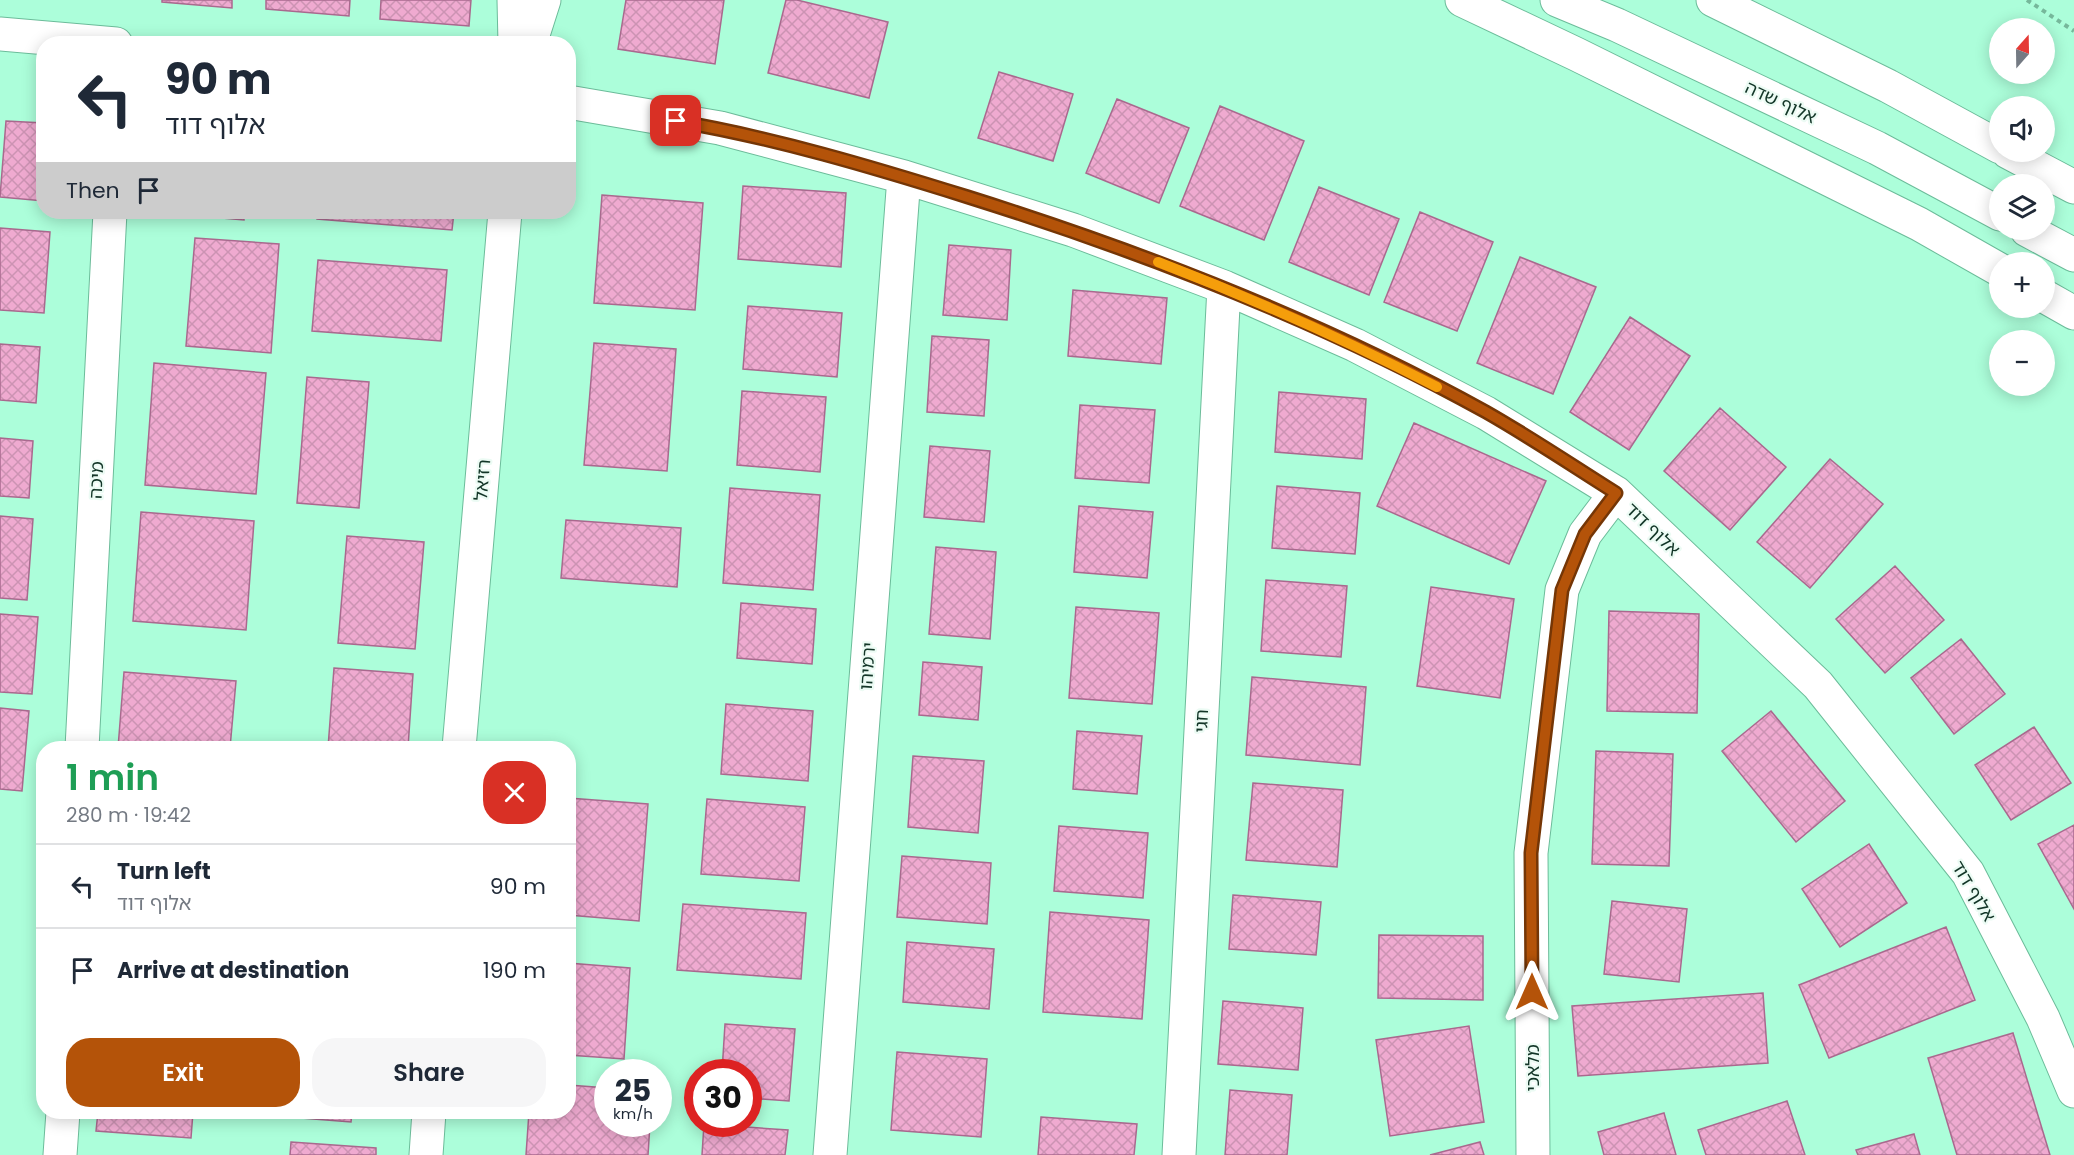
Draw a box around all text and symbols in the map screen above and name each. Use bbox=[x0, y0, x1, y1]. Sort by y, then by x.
north arrow bbox=[1989, 18, 2055, 84]
map controls bbox=[1989, 18, 2055, 396]
text: 90 m bbox=[165, 50, 272, 109]
icon: left bbox=[66, 60, 144, 138]
street label: אלוף שדה bbox=[1741, 75, 1821, 129]
pin bbox=[650, 95, 701, 146]
button: sound bbox=[1989, 96, 2055, 162]
icon: arrive bbox=[659, 104, 692, 137]
text: אלוף דוד bbox=[165, 106, 265, 143]
icon: arrive bbox=[132, 174, 165, 207]
button: layers bbox=[1989, 174, 2055, 240]
text: Then bbox=[66, 175, 120, 206]
button: + bbox=[1989, 252, 2055, 318]
button: − bbox=[1989, 330, 2055, 396]
street label: רזיאל bbox=[468, 458, 496, 502]
street label: מיכה bbox=[83, 460, 109, 499]
street label: אלוף דוד bbox=[1620, 497, 1686, 561]
street label: ירמיהו bbox=[853, 641, 881, 691]
street label: חגי bbox=[1188, 709, 1214, 733]
text: 1 min bbox=[66, 752, 159, 803]
button: close bbox=[483, 761, 546, 824]
text: 280 m · 19:42 bbox=[66, 801, 191, 829]
text: Turn left bbox=[117, 856, 211, 887]
street label: אלוף דוד bbox=[1946, 856, 2002, 926]
icon: left bbox=[66, 870, 99, 903]
text: 90 m bbox=[490, 871, 546, 902]
text: אלוף דוד bbox=[117, 889, 191, 917]
icon: arrive bbox=[66, 954, 99, 987]
text: Arrive at destination bbox=[117, 955, 349, 986]
text: 190 m bbox=[483, 955, 546, 986]
position arrow bbox=[1500, 960, 1564, 1024]
button: Exit bbox=[66, 1038, 300, 1107]
button: Share bbox=[312, 1038, 546, 1107]
street label: מלאכי bbox=[1520, 1044, 1545, 1092]
speed limit sign: 30 bbox=[684, 1059, 762, 1137]
text: 25 bbox=[615, 1069, 651, 1112]
text: km/h bbox=[613, 1103, 653, 1124]

